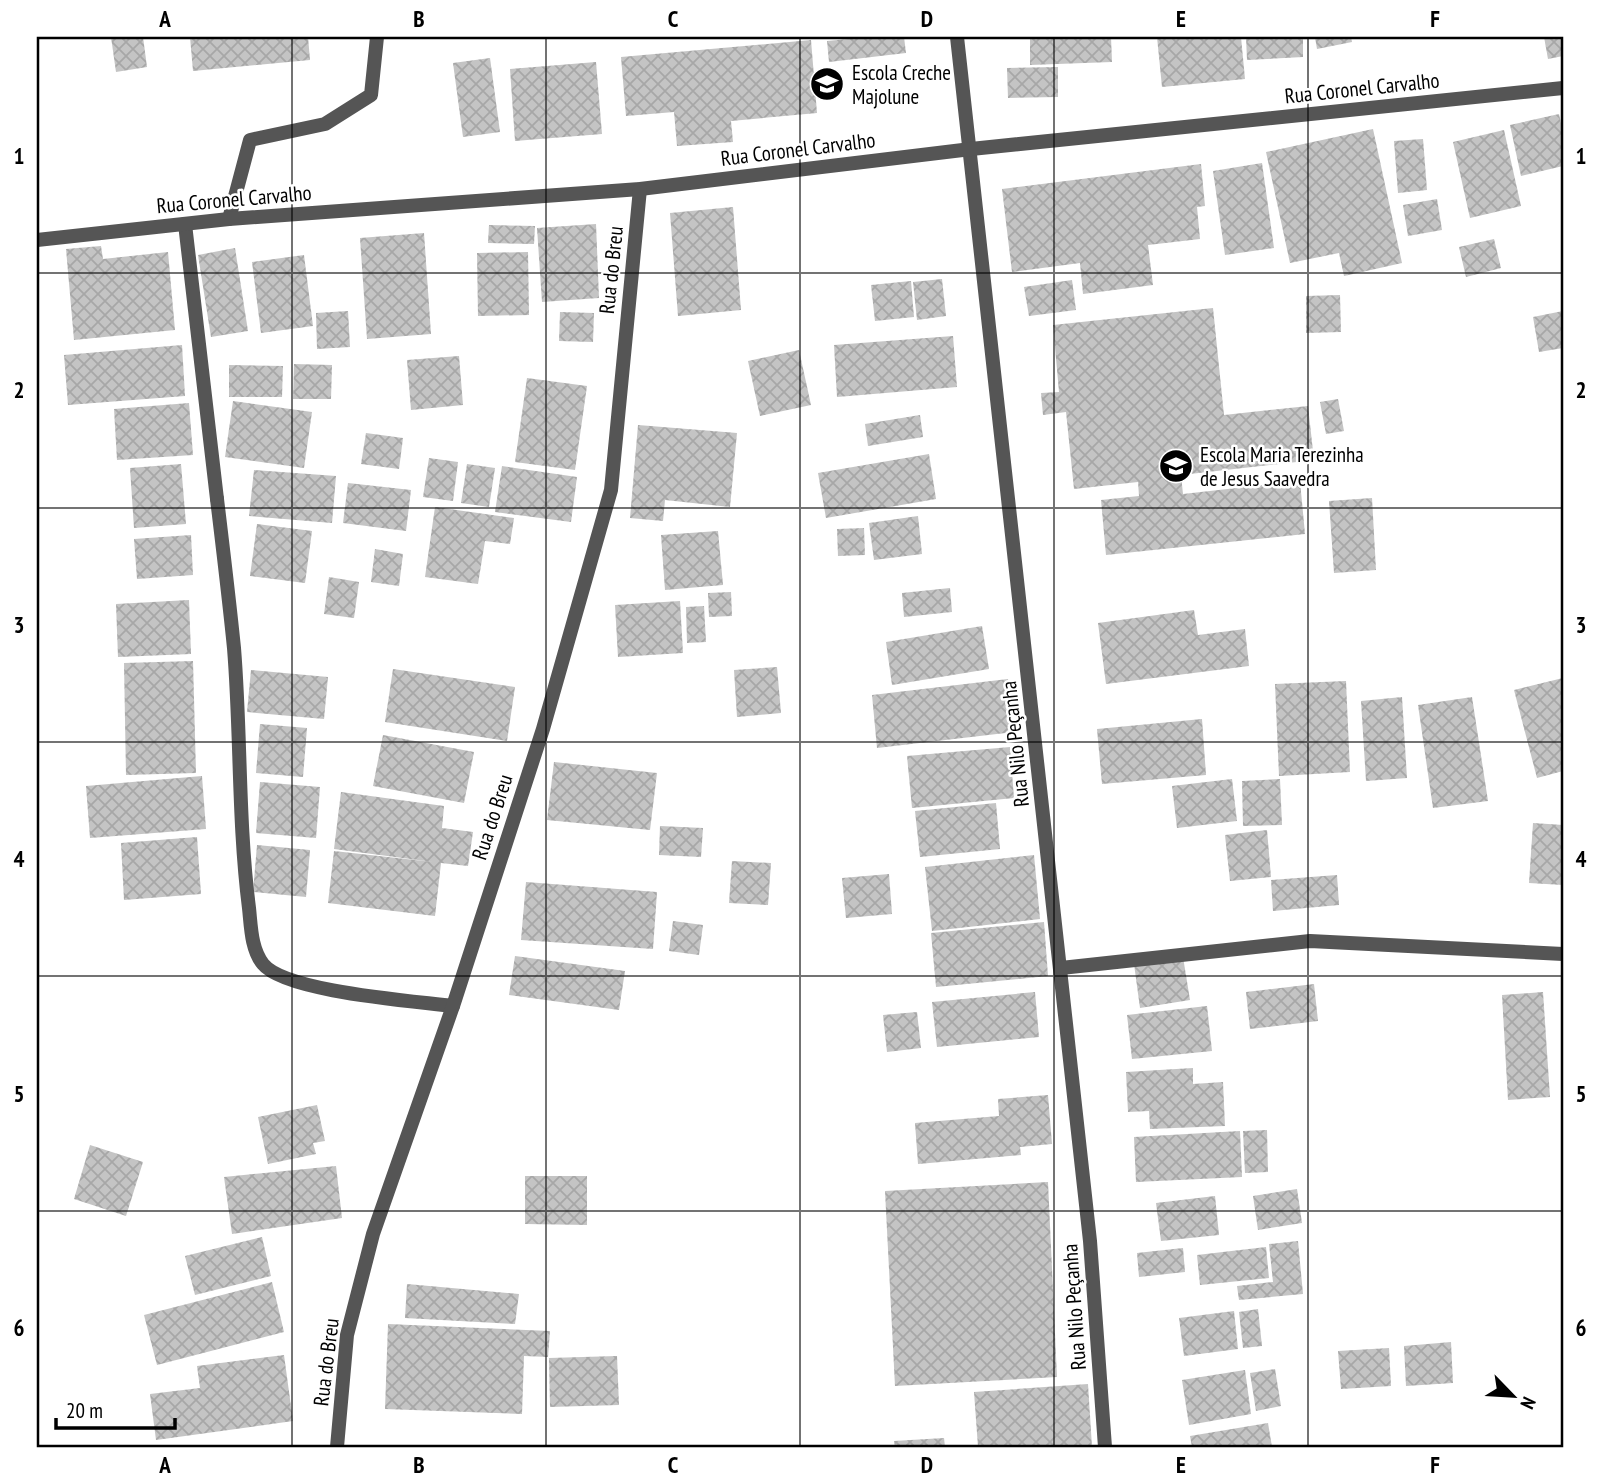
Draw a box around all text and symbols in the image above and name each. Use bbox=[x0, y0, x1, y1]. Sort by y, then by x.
text: A bbox=[158, 4, 171, 33]
text: B bbox=[413, 4, 425, 33]
text: C bbox=[668, 4, 679, 33]
text: D bbox=[921, 4, 933, 33]
text: E bbox=[1176, 4, 1186, 33]
text: F bbox=[1430, 4, 1440, 33]
place label: Escola Creche Majolune bbox=[852, 59, 951, 110]
school or university icon: Escola Creche Majolune bbox=[808, 65, 846, 103]
street label: Rua Coronel Carvalho bbox=[1283, 66, 1441, 110]
street label: Rua Coronel Carvalho bbox=[719, 126, 877, 172]
text: 1 bbox=[14, 141, 25, 170]
text: 1 bbox=[1576, 141, 1587, 170]
street label: Rua Coronel Carvalho bbox=[155, 179, 313, 219]
street label: Rua do Breu bbox=[593, 225, 629, 315]
text: 2 bbox=[14, 375, 25, 404]
text: 2 bbox=[1576, 375, 1587, 404]
place label: Escola Maria Terezinha de Jesus Saavedra bbox=[1200, 441, 1364, 492]
school or university icon: Escola Maria Terezinha de Jesus Saavedra bbox=[1157, 447, 1195, 485]
text: 3 bbox=[14, 610, 25, 639]
text: 3 bbox=[1576, 610, 1587, 639]
street label: Rua Nilo Peçanha bbox=[995, 680, 1035, 808]
street label: Rua do Breu bbox=[466, 771, 518, 863]
text: 4 bbox=[14, 844, 25, 873]
text: 4 bbox=[1576, 844, 1587, 873]
text: 5 bbox=[14, 1079, 25, 1108]
text: 5 bbox=[1576, 1079, 1587, 1108]
street label: Rua Nilo Peçanha bbox=[1056, 1243, 1092, 1371]
text: 6 bbox=[14, 1313, 25, 1342]
text: 6 bbox=[1576, 1313, 1587, 1342]
street label: Rua do Breu bbox=[307, 1317, 345, 1407]
north arrow bbox=[1478, 1362, 1548, 1432]
scale bar bbox=[56, 1386, 175, 1430]
text: N bbox=[1515, 1393, 1541, 1413]
text: 20 m bbox=[66, 1397, 103, 1424]
text: A bbox=[158, 1450, 171, 1479]
text: B bbox=[413, 1450, 425, 1479]
text: C bbox=[668, 1450, 679, 1479]
text: D bbox=[921, 1450, 933, 1479]
text: E bbox=[1176, 1450, 1186, 1479]
text: F bbox=[1430, 1450, 1440, 1479]

